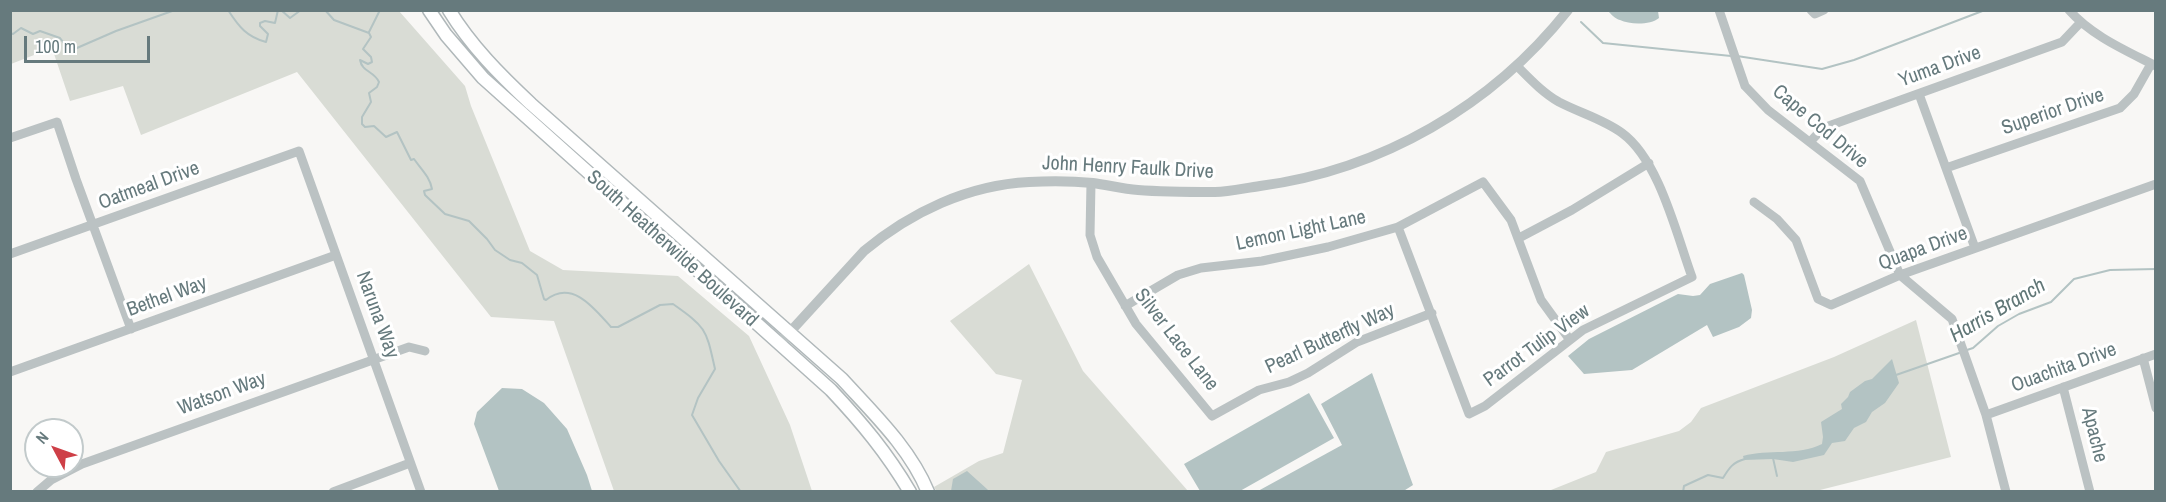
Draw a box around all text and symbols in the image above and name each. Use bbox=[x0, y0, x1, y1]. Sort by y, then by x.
scale bar bbox=[27, 24, 153, 62]
text: 100 m bbox=[35, 34, 76, 59]
street label: Yuma Drive bbox=[1896, 41, 1984, 93]
street label: Cape Cod Drive bbox=[1767, 80, 1873, 174]
street label: Superior Drive bbox=[1999, 83, 2107, 141]
street label: John Henry Faulk Drive bbox=[1042, 152, 1214, 184]
street label: Oatmeal Drive bbox=[95, 157, 203, 215]
street label: South Heatherwilde Boulevard bbox=[581, 166, 763, 332]
street label: Lemon Light Lane bbox=[1234, 206, 1368, 256]
street label: Quapa Drive bbox=[1875, 222, 1971, 276]
street label: Naruna Way bbox=[350, 268, 404, 362]
street label: Bethel Way bbox=[124, 271, 210, 323]
water label: Harris Branch bbox=[1946, 274, 2050, 348]
street label: Silver Lace Lane bbox=[1129, 284, 1223, 396]
street label: Pearl Butterfly Way bbox=[1262, 299, 1398, 379]
street label: Parrot Tulip View bbox=[1479, 300, 1595, 392]
street label: Ouachita Drive bbox=[2008, 338, 2120, 398]
street label: Watson Way bbox=[175, 367, 269, 421]
street label: Apache bbox=[2076, 405, 2112, 465]
north arrow bbox=[24, 418, 84, 478]
text: N bbox=[31, 427, 53, 448]

